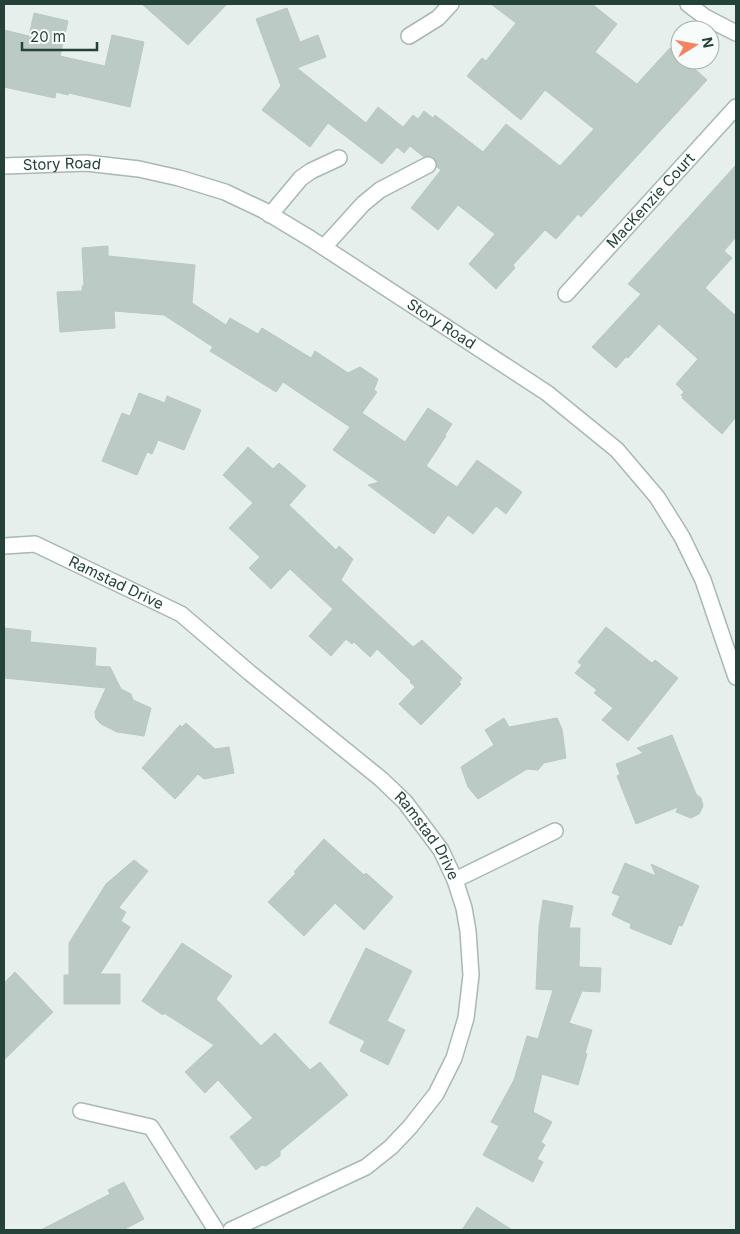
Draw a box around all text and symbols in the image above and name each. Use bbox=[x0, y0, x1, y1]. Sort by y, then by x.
scale bar bbox=[22, 20, 98, 52]
north arrow bbox=[670, 20, 720, 70]
text: 20 m bbox=[30, 27, 66, 46]
text: N bbox=[699, 36, 718, 49]
street label: MacKenzie Court bbox=[602, 149, 699, 252]
street label: Story Road bbox=[23, 153, 102, 174]
street label: Story Road bbox=[404, 294, 479, 353]
street label: Ramstad Drive bbox=[66, 552, 167, 613]
street label: Ramstad Drive bbox=[391, 787, 464, 883]

